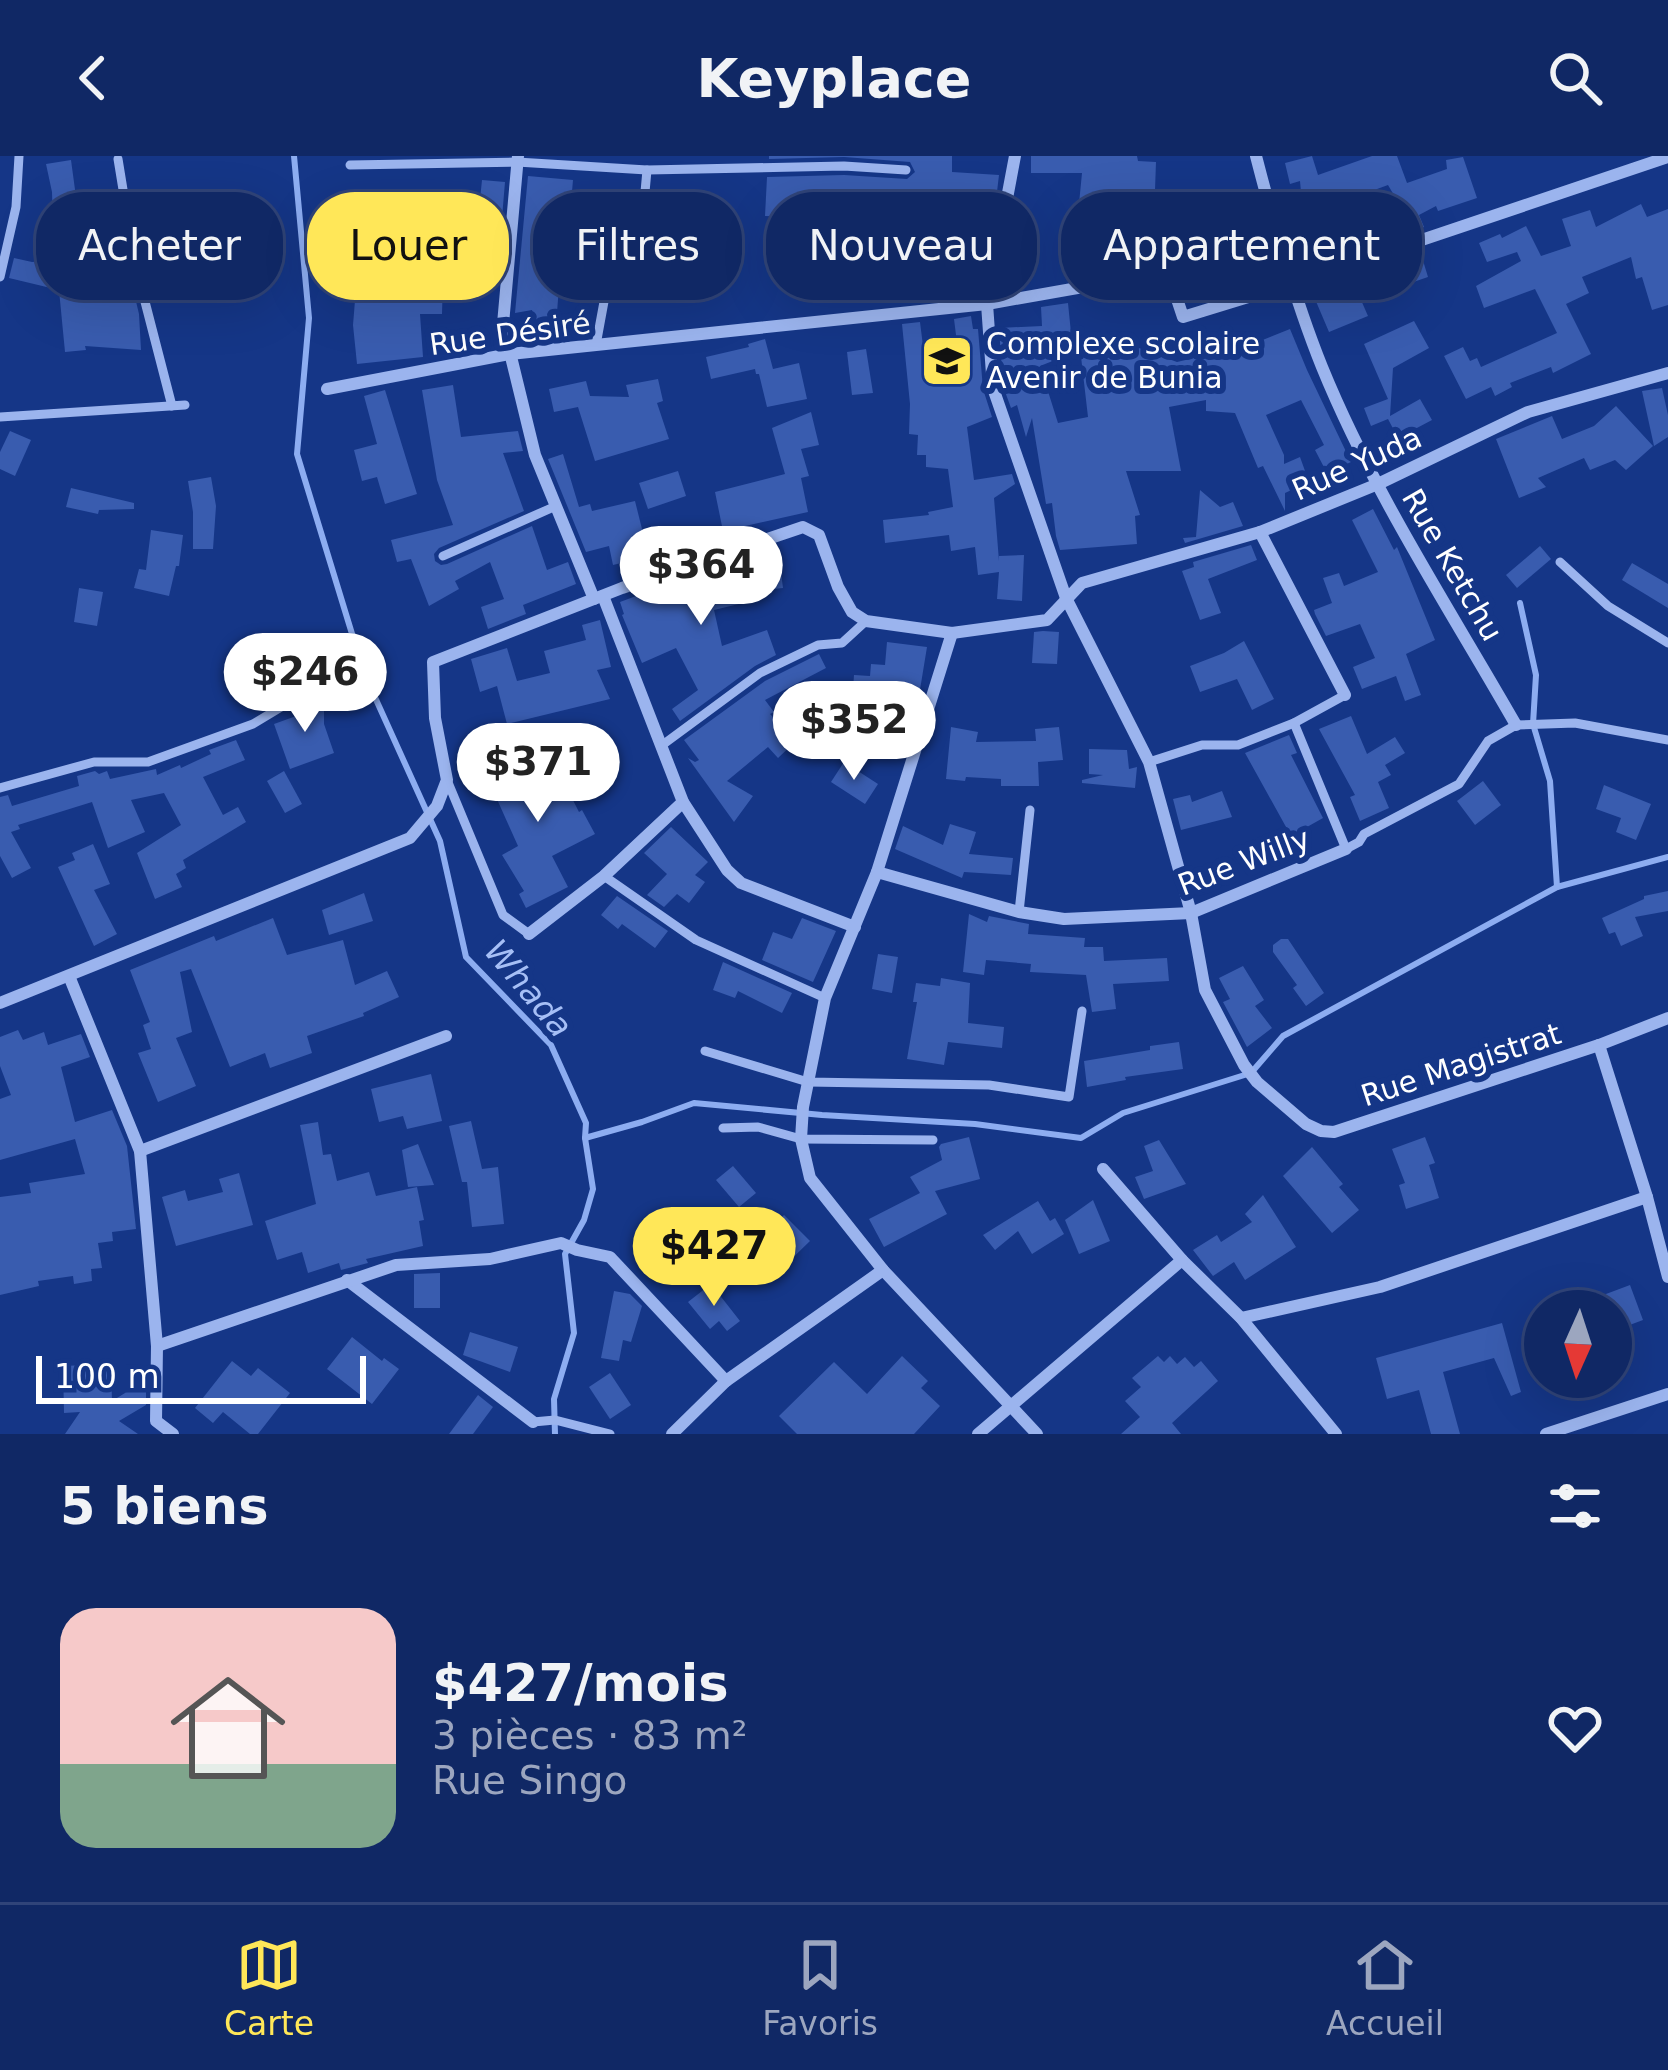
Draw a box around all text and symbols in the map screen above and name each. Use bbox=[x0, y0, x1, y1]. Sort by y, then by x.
icon: back bbox=[60, 45, 126, 111]
icon: search bbox=[1542, 45, 1608, 111]
text: Keyplace bbox=[697, 47, 971, 110]
chip: Acheter bbox=[36, 192, 283, 300]
chip: Louer bbox=[307, 192, 509, 300]
chip: Filtres bbox=[533, 192, 742, 300]
chip: Nouveau bbox=[766, 192, 1037, 300]
chip: Appartement bbox=[1061, 192, 1422, 300]
street label: Rue Désiré bbox=[427, 305, 593, 362]
place label: Complexe scolaire Avenir de Bunia bbox=[986, 326, 1260, 395]
school or university icon: Complexe scolaire Avenir de Bunia bbox=[919, 333, 975, 389]
street label: Rue Yuda bbox=[1287, 420, 1427, 508]
street label: Rue Ketchu bbox=[1395, 483, 1510, 647]
pin: $364 bbox=[630, 526, 772, 628]
text: $364 bbox=[647, 542, 755, 587]
pin: $246 bbox=[234, 633, 376, 735]
text: $246 bbox=[251, 649, 359, 694]
pin: $352 bbox=[783, 681, 925, 783]
text: $352 bbox=[800, 697, 908, 742]
pin: $371 bbox=[467, 723, 609, 825]
text: $371 bbox=[484, 739, 592, 784]
street label: Rue Willy bbox=[1173, 820, 1315, 903]
water label: Whada bbox=[477, 932, 580, 1045]
street label: Rue Magistrat bbox=[1357, 1016, 1565, 1113]
pin: $427 bbox=[643, 1207, 785, 1309]
text: $427 bbox=[660, 1223, 768, 1268]
north arrow bbox=[1524, 1290, 1632, 1398]
map controls bbox=[1524, 1290, 1632, 1398]
scale bar bbox=[36, 1350, 366, 1403]
text: 100 m bbox=[54, 1357, 160, 1396]
icon: filters bbox=[1542, 1473, 1608, 1539]
text: 5 biens bbox=[60, 1477, 268, 1536]
text: $427/mois bbox=[432, 1654, 729, 1713]
icon: home bbox=[156, 1656, 300, 1800]
icon: heart bbox=[1542, 1695, 1608, 1761]
text: 3 pièces · 83 m² bbox=[432, 1713, 747, 1758]
text: Rue Singo bbox=[432, 1758, 627, 1803]
tab: Carte bbox=[224, 1932, 314, 2043]
tab: Favoris bbox=[762, 1932, 878, 2043]
tab: Accueil bbox=[1326, 1932, 1444, 2043]

